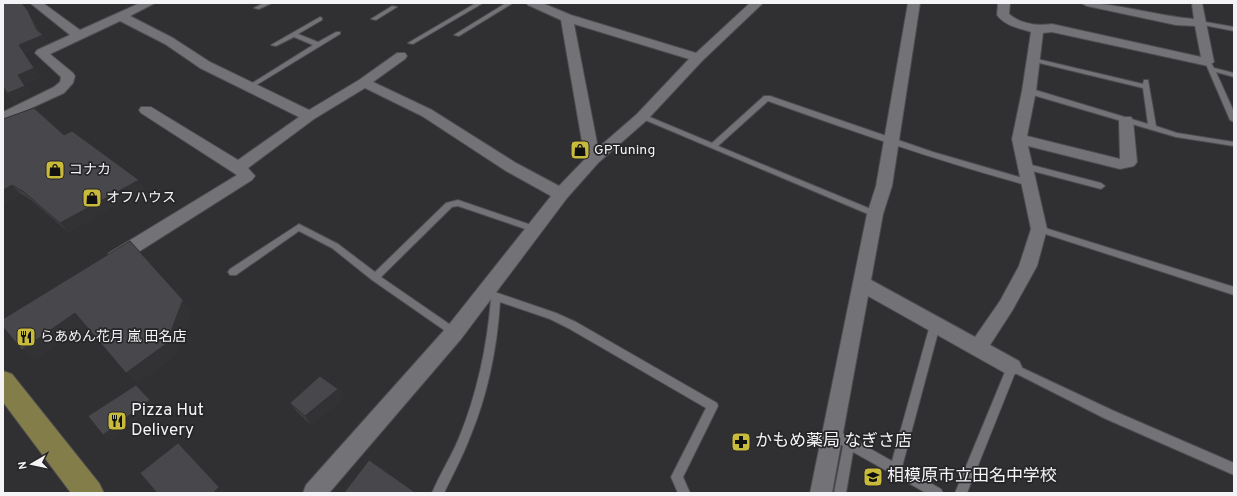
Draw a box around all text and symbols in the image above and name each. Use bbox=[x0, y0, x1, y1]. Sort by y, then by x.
shop icon: GPTuning bbox=[569, 139, 591, 161]
place label: GPTuning bbox=[594, 142, 655, 159]
shop icon: コナカ bbox=[44, 159, 66, 181]
place label: コナカ bbox=[69, 162, 111, 179]
shop icon: オフハウス bbox=[81, 187, 103, 209]
place label: オフハウス bbox=[106, 190, 176, 207]
restaurant icon: らあめん花月 嵐 田名店 bbox=[15, 326, 37, 348]
place label: らあめん花月 嵐 田名店 bbox=[40, 329, 187, 346]
place label: Pizza Hut Delivery bbox=[131, 400, 204, 442]
restaurant icon: Pizza Hut Delivery bbox=[106, 410, 128, 432]
pharmacy icon: かもめ薬局 なぎさ店 bbox=[730, 431, 752, 453]
place label: かもめ薬局 なぎさ店 bbox=[755, 431, 912, 453]
north arrow bbox=[12, 444, 52, 484]
text: N bbox=[16, 460, 31, 470]
school or university icon: 相模原市立田名中学校 bbox=[862, 466, 884, 488]
place label: 相模原市立田名中学校 bbox=[887, 466, 1057, 488]

